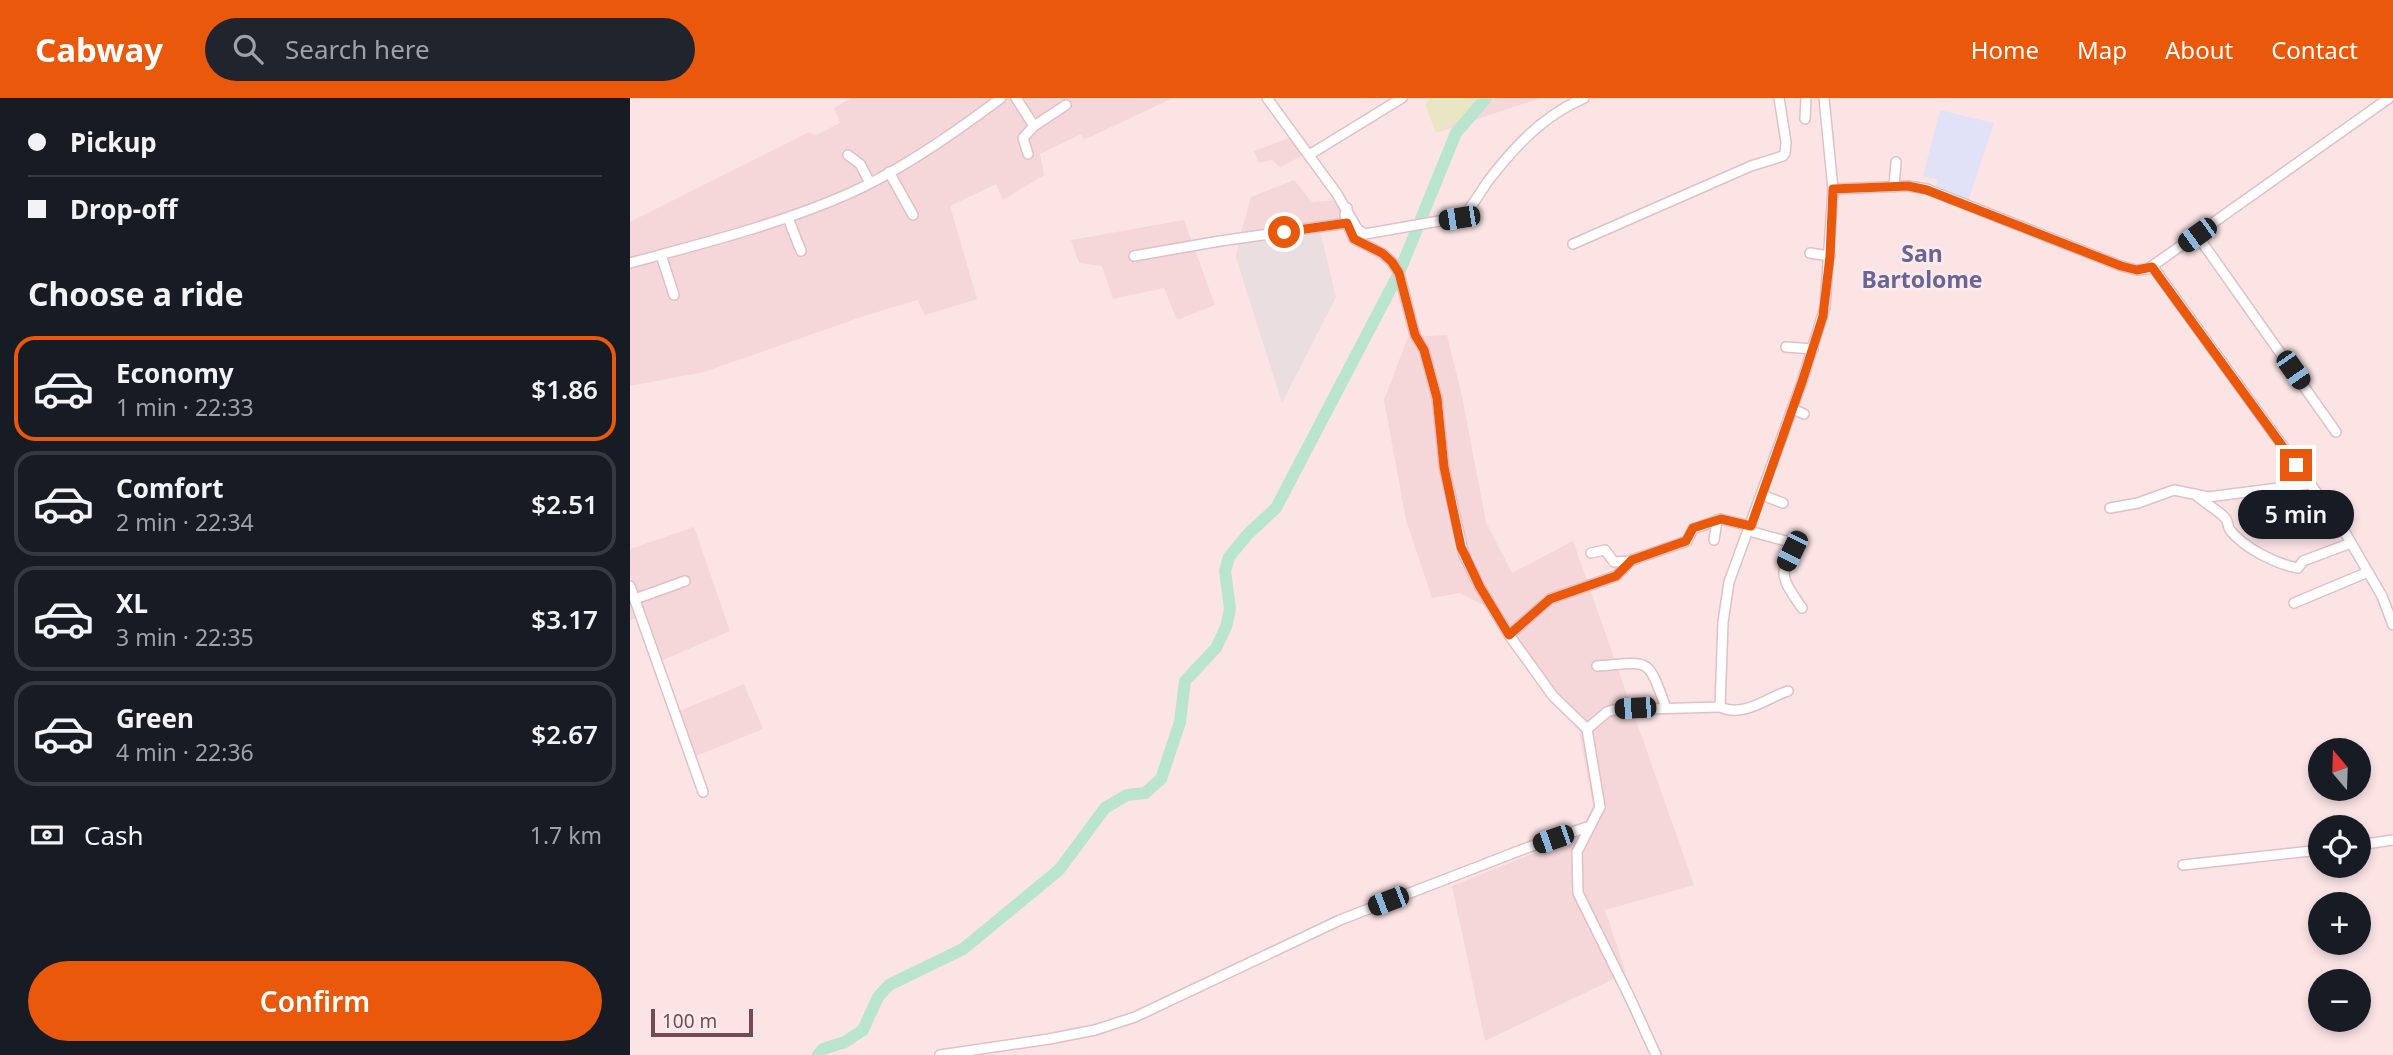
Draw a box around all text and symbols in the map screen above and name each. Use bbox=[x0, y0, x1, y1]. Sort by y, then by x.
search box bbox=[205, 18, 695, 81]
text: Cabway bbox=[35, 27, 163, 72]
icon: search bbox=[229, 30, 267, 68]
text: Search here bbox=[285, 31, 430, 67]
text: Home bbox=[1971, 33, 2039, 66]
text: Map bbox=[2077, 33, 2127, 66]
text: About bbox=[2165, 33, 2233, 66]
text: Contact bbox=[2271, 33, 2358, 66]
text: Pickup bbox=[70, 124, 157, 160]
text: Drop-off bbox=[70, 191, 177, 227]
car bbox=[1437, 204, 1482, 232]
car bbox=[2174, 214, 2221, 256]
route start bbox=[1268, 216, 1300, 248]
district label: San Bartolome bbox=[1861, 237, 1983, 295]
text: Choose a ride bbox=[28, 272, 244, 315]
car bbox=[2273, 347, 2314, 393]
text: Economy bbox=[116, 355, 234, 391]
icon: car bbox=[32, 357, 95, 420]
text: $1.86 bbox=[531, 371, 598, 407]
text: 1 min · 22:33 bbox=[116, 391, 254, 423]
route end bbox=[2280, 449, 2312, 481]
text: Comfort bbox=[116, 470, 224, 506]
icon: car bbox=[32, 472, 95, 535]
text: $2.51 bbox=[531, 486, 598, 522]
callout: 5 min bbox=[2238, 490, 2354, 538]
text: 5 min bbox=[2265, 498, 2327, 530]
text: 2 min · 22:34 bbox=[116, 506, 254, 538]
car bbox=[1774, 528, 1811, 574]
text: XL bbox=[116, 585, 148, 621]
icon: car bbox=[32, 587, 95, 650]
text: $3.17 bbox=[531, 601, 598, 637]
text: 3 min · 22:35 bbox=[116, 621, 254, 653]
car bbox=[1614, 696, 1657, 720]
text: Green bbox=[116, 700, 194, 736]
icon: car bbox=[32, 702, 95, 765]
text: $2.67 bbox=[531, 716, 598, 752]
text: 4 min · 22:36 bbox=[116, 736, 254, 768]
north arrow bbox=[2308, 738, 2371, 802]
map controls bbox=[2308, 738, 2371, 1032]
button: locate bbox=[2308, 815, 2371, 878]
icon: cash bbox=[28, 816, 66, 854]
text: Cash bbox=[84, 817, 144, 853]
text: 1.7 km bbox=[530, 819, 602, 851]
car bbox=[1530, 822, 1577, 856]
car bbox=[1365, 884, 1412, 918]
button: + bbox=[2308, 892, 2371, 955]
button: Confirm bbox=[28, 961, 602, 1041]
button: − bbox=[2308, 969, 2371, 1032]
scale bar bbox=[651, 1006, 752, 1038]
text: 100 m bbox=[662, 1008, 717, 1034]

